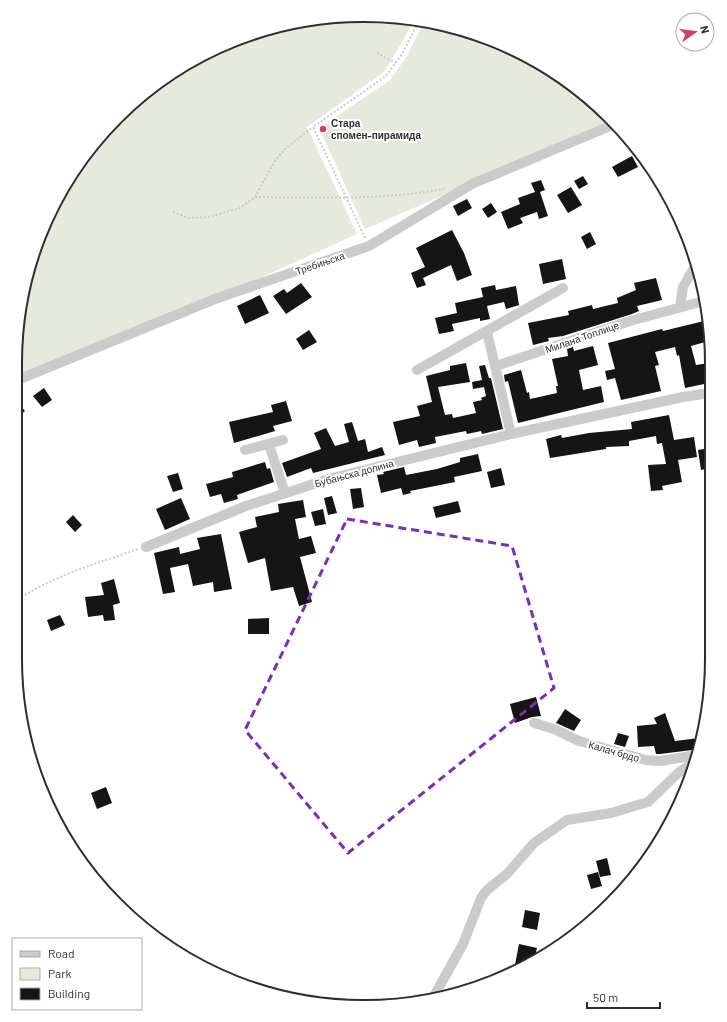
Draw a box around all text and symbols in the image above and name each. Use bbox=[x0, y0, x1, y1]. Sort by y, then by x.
north arrow bbox=[675, 12, 715, 52]
text: N bbox=[698, 24, 712, 35]
place label: Стара спомен-пирамида bbox=[331, 117, 421, 141]
marker: Стара спомен-пирамида bbox=[318, 124, 328, 134]
street label: Требињска bbox=[294, 249, 347, 277]
street label: Милана Топлице bbox=[543, 319, 621, 355]
street label: Бубањска долина bbox=[313, 457, 395, 489]
street label: Калач брдо bbox=[587, 738, 641, 764]
legend bbox=[12, 938, 142, 1010]
text: Road bbox=[48, 946, 75, 960]
text: Park bbox=[48, 966, 72, 980]
scale bar bbox=[587, 984, 660, 1010]
text: Building bbox=[48, 986, 90, 1000]
text: 50 m bbox=[593, 990, 618, 1004]

